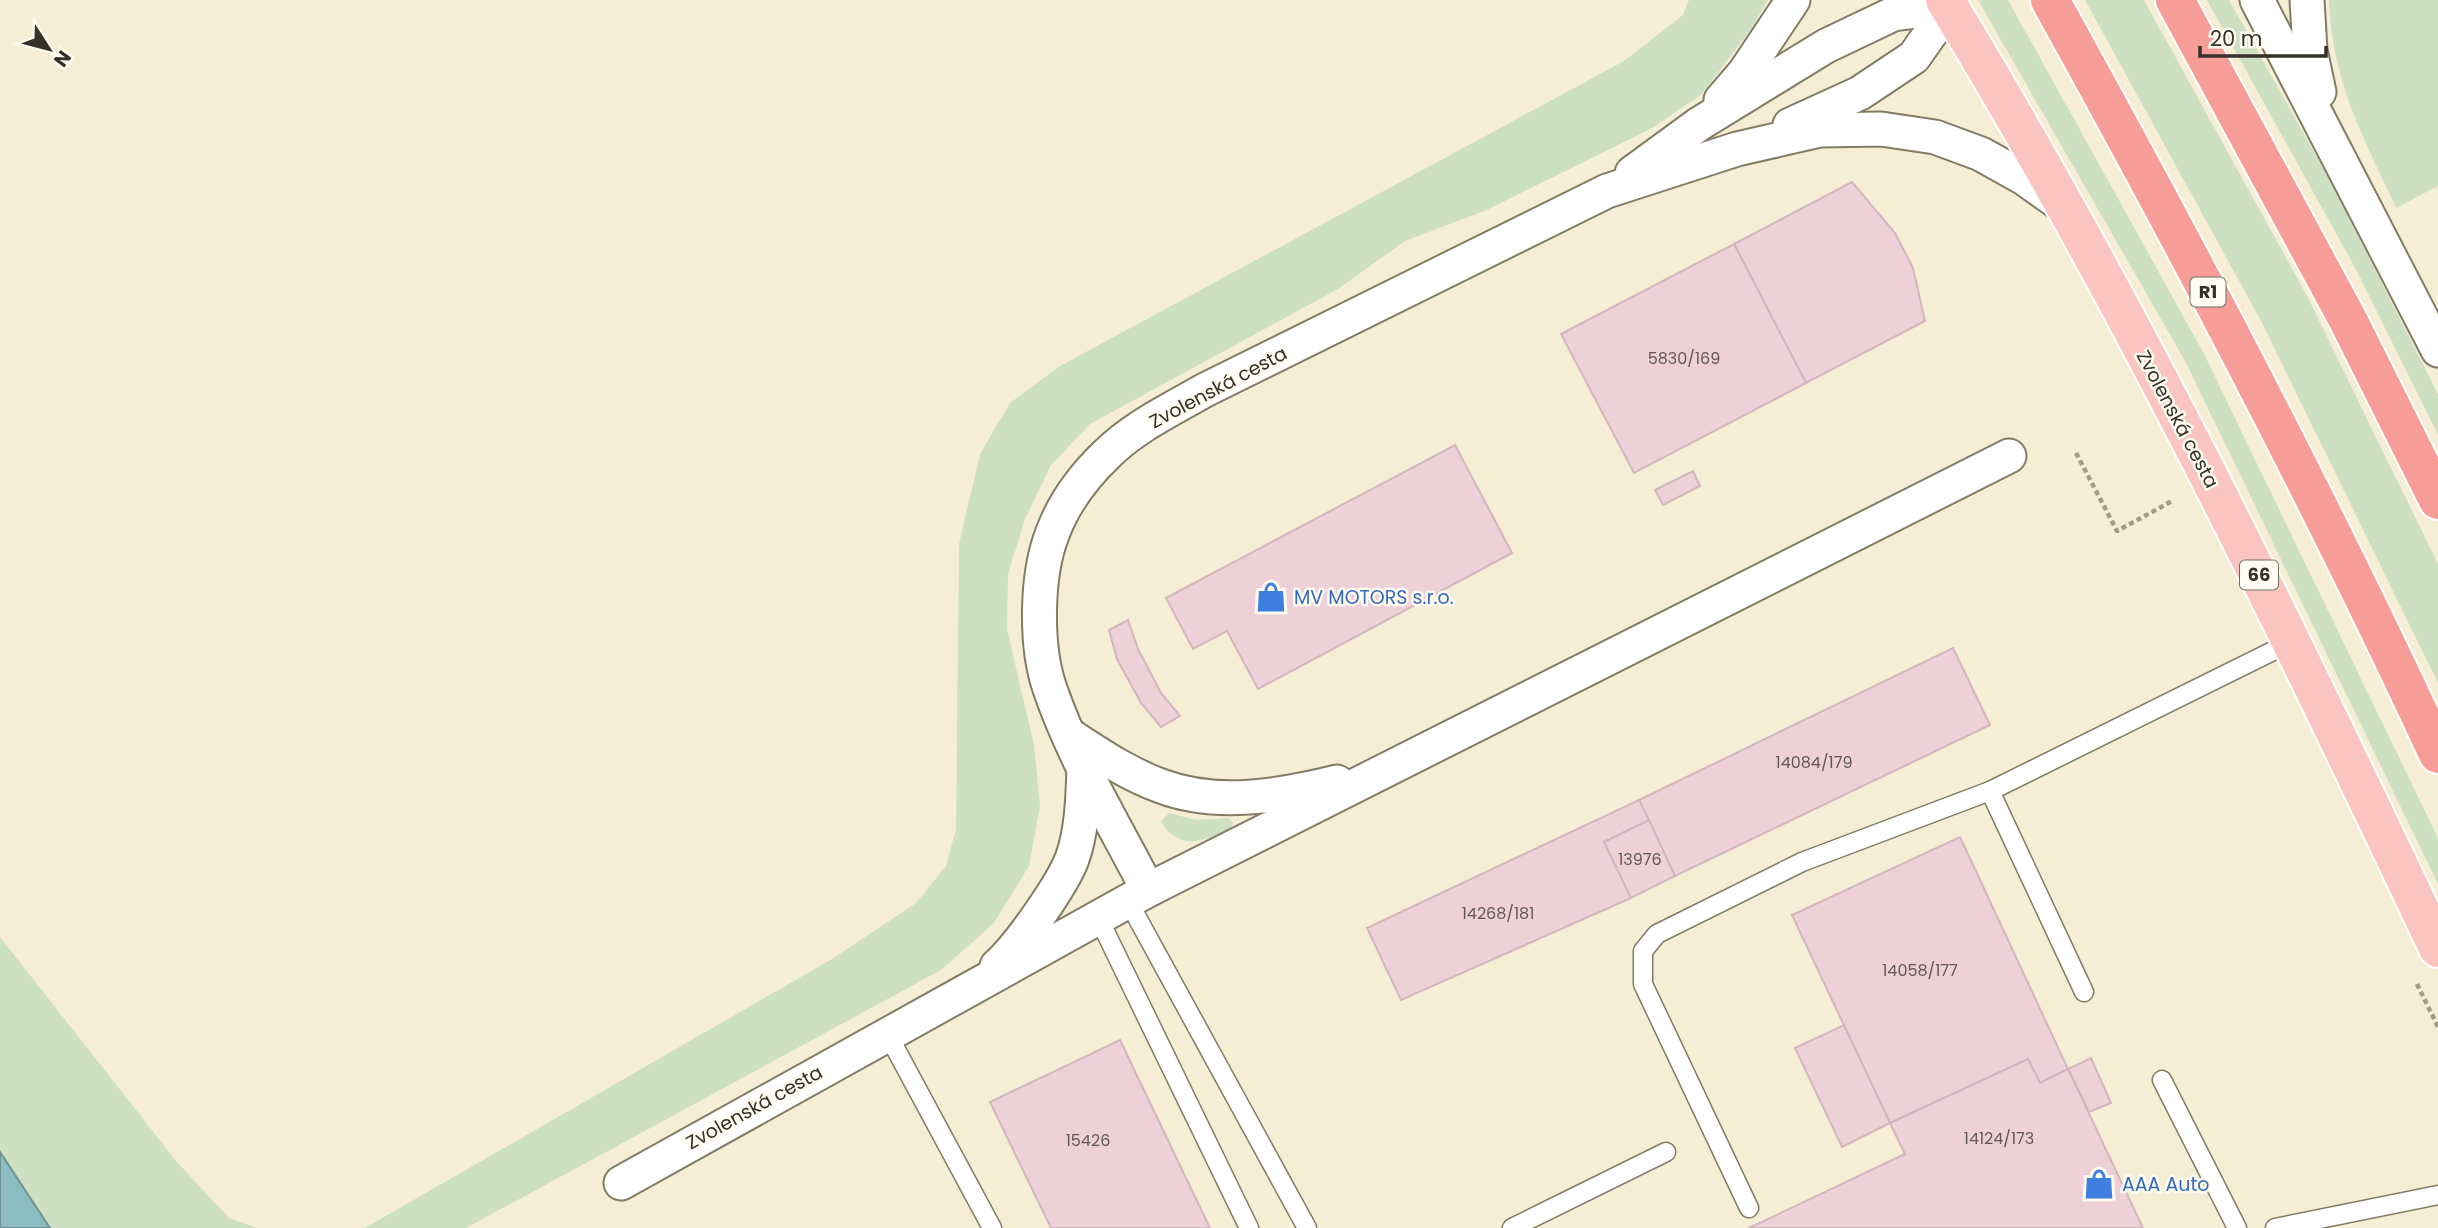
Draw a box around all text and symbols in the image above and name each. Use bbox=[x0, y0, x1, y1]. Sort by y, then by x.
north arrow bbox=[14, 14, 84, 84]
scale bar bbox=[2200, 14, 2326, 58]
text: 20 m bbox=[2210, 24, 2263, 53]
text: N bbox=[47, 45, 77, 72]
road number: R1 bbox=[2190, 278, 2226, 306]
street label: Zvolenská cesta bbox=[1145, 340, 1292, 435]
street label: Zvolenská cesta bbox=[2130, 346, 2225, 493]
house number: 5830/169 bbox=[1648, 347, 1720, 370]
road number: 66 bbox=[2240, 560, 2278, 590]
shop icon: MV MOTORS s.r.o. bbox=[1254, 580, 1288, 614]
place label: MV MOTORS s.r.o. bbox=[1294, 584, 1454, 611]
house number: 14084/179 bbox=[1776, 751, 1852, 774]
house number: 13976 bbox=[1618, 848, 1662, 871]
house number: 14268/181 bbox=[1462, 902, 1534, 925]
house number: 14058/177 bbox=[1882, 959, 1958, 982]
street label: Zvolenská cesta bbox=[681, 1059, 827, 1156]
house number: 14124/173 bbox=[1964, 1127, 2034, 1150]
house number: 15426 bbox=[1066, 1129, 1110, 1152]
shop icon: AAA Auto bbox=[2082, 1167, 2116, 1201]
place label: AAA Auto bbox=[2122, 1171, 2210, 1198]

